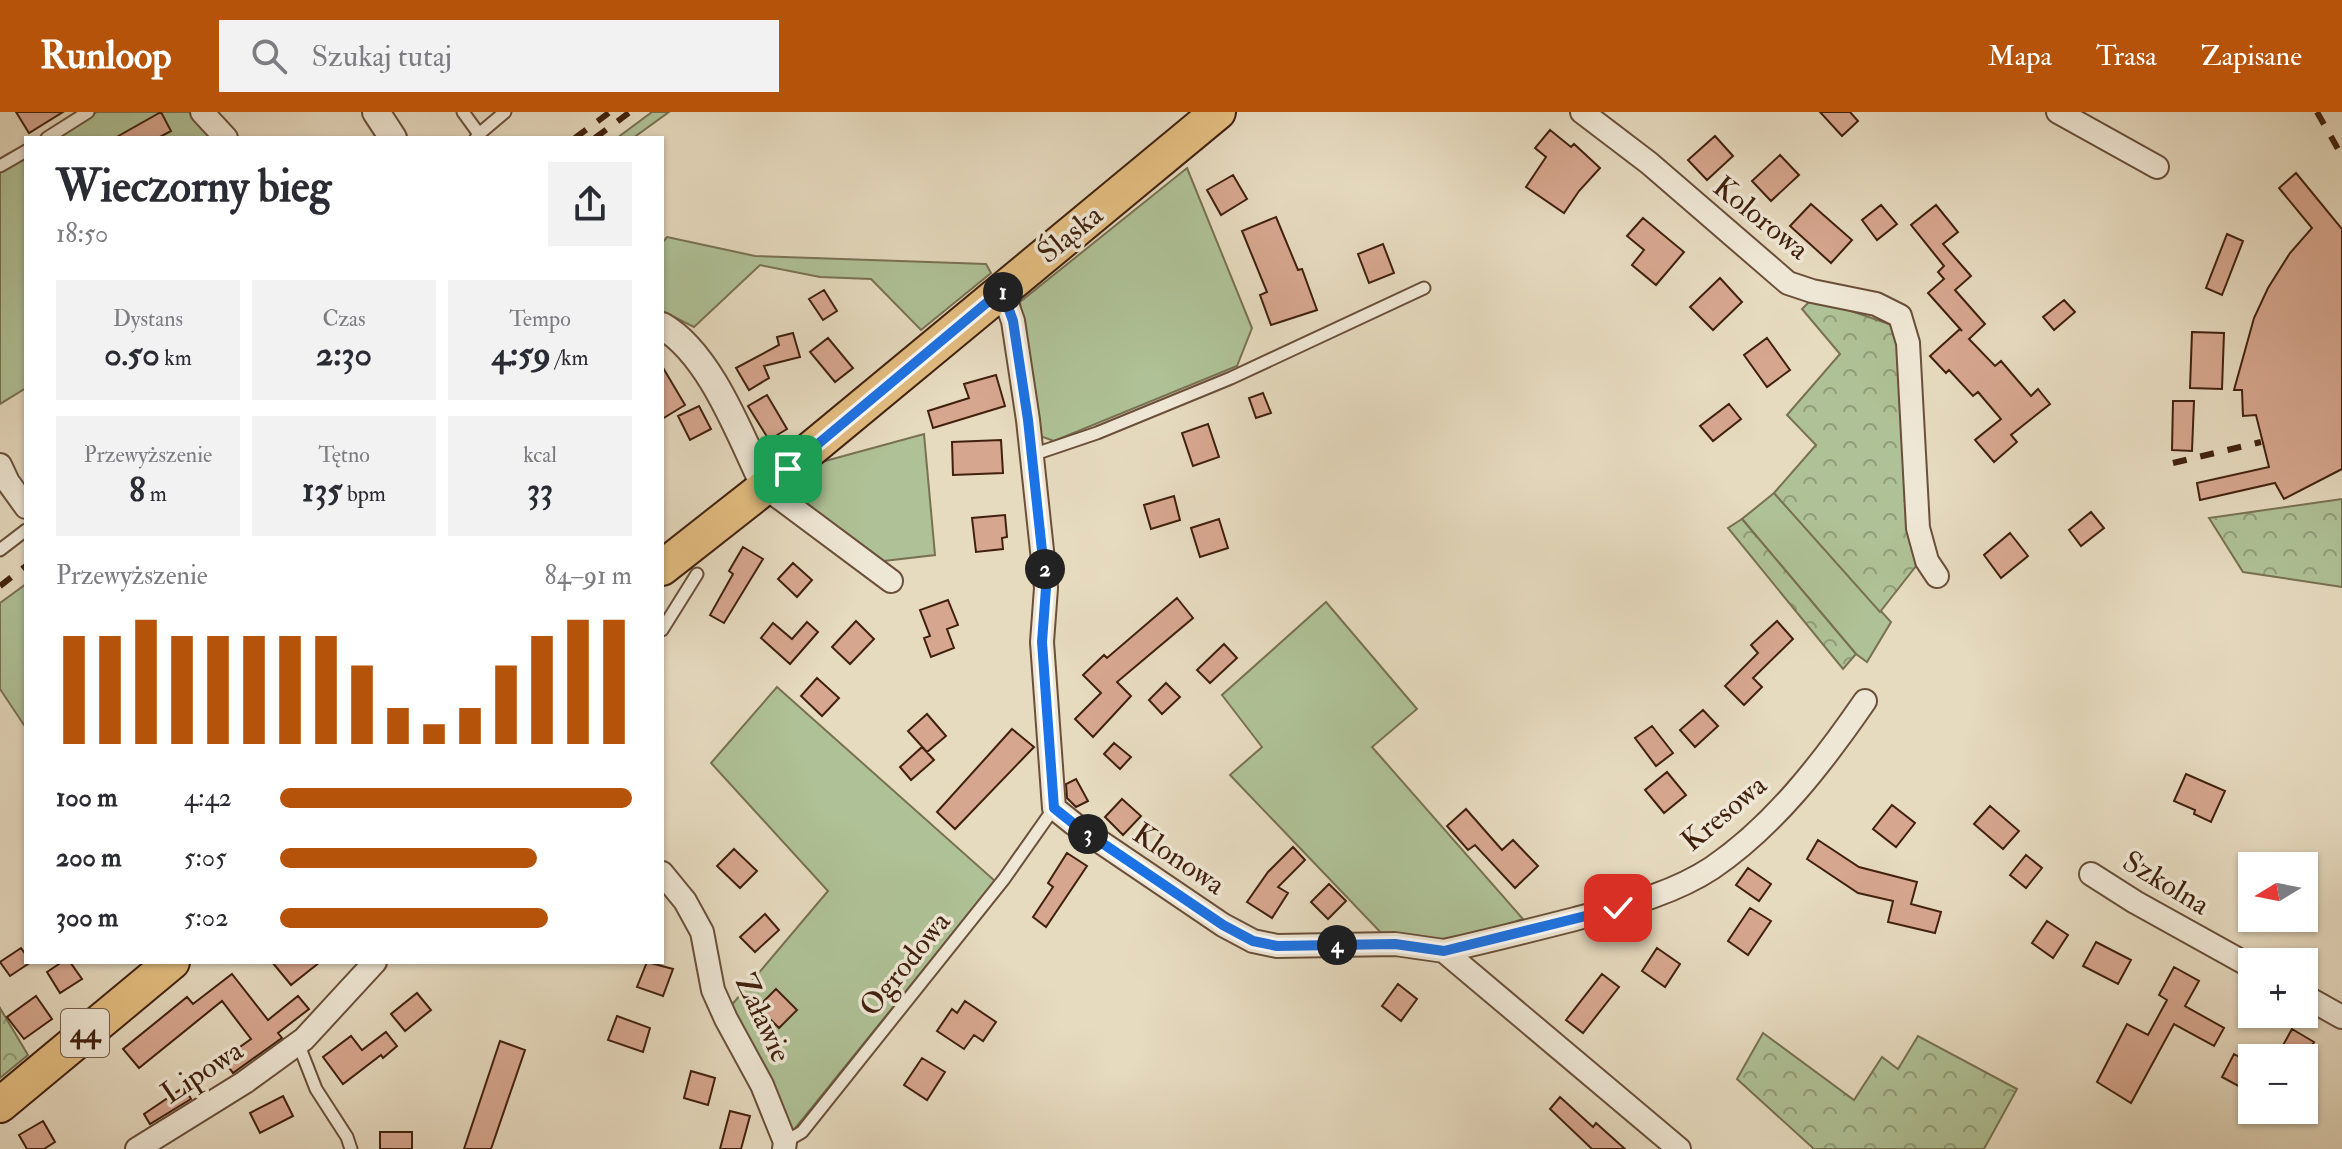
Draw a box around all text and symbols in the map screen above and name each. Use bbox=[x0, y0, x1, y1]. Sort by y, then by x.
search box bbox=[219, 20, 779, 92]
text: Runloop bbox=[40, 32, 171, 80]
icon: search bbox=[247, 34, 291, 78]
text: Szukaj tutaj bbox=[311, 38, 452, 75]
text: Mapa bbox=[1988, 39, 2052, 74]
text: Trasa bbox=[2096, 39, 2157, 74]
text: Zapisane bbox=[2201, 39, 2302, 74]
text: Wieczorny bieg bbox=[56, 160, 331, 215]
button: share bbox=[548, 162, 632, 246]
street label: Kolorowa bbox=[1706, 168, 1817, 268]
street label: Śląska bbox=[1030, 196, 1111, 271]
text: 18:50 bbox=[56, 218, 108, 250]
pin: 1 bbox=[983, 272, 1023, 312]
text: 1 bbox=[999, 278, 1007, 306]
text: Dystans bbox=[113, 305, 183, 333]
text: Czas bbox=[322, 305, 366, 333]
text: Tempo bbox=[509, 305, 571, 333]
text: 0.50 bbox=[104, 333, 160, 376]
text: 2:30 bbox=[316, 333, 372, 376]
text: 4:59 bbox=[492, 333, 551, 376]
text: km bbox=[160, 344, 192, 372]
text: /km bbox=[551, 344, 589, 372]
pin bbox=[754, 435, 822, 503]
text: Przewyższenie bbox=[84, 441, 212, 469]
text: Tętno bbox=[318, 441, 370, 469]
text: kcal bbox=[523, 441, 557, 469]
icon: arrive bbox=[766, 447, 810, 491]
text: 8 bbox=[129, 469, 145, 512]
text: 135 bbox=[302, 469, 342, 512]
text: 33 bbox=[527, 469, 553, 512]
text: m bbox=[145, 480, 167, 508]
text: bpm bbox=[342, 480, 386, 508]
pin: 2 bbox=[1025, 549, 1065, 589]
text: 2 bbox=[1039, 555, 1051, 583]
text: Przewyższenie bbox=[56, 560, 208, 592]
text: 84–91 m bbox=[544, 560, 632, 592]
street label: Kresowa bbox=[1674, 766, 1775, 859]
text: 100 m bbox=[56, 782, 117, 814]
text: 4:42 bbox=[184, 782, 232, 814]
pin: 3 bbox=[1068, 814, 1108, 854]
street label: Klonowa bbox=[1126, 815, 1233, 904]
text: 3 bbox=[1084, 820, 1092, 848]
text: 200 m bbox=[56, 842, 121, 874]
text: 5:05 bbox=[184, 842, 227, 874]
street label: Szkolna bbox=[2116, 843, 2217, 924]
north arrow bbox=[2238, 852, 2318, 932]
map controls bbox=[2238, 852, 2318, 1124]
pin bbox=[1584, 874, 1652, 942]
icon: check bbox=[1596, 886, 1640, 930]
text: 300 m bbox=[56, 902, 118, 934]
text: 5:02 bbox=[184, 902, 228, 934]
street label: Ogrodowa bbox=[851, 903, 959, 1024]
pin: 4 bbox=[1317, 925, 1357, 965]
text: 4 bbox=[1331, 931, 1343, 959]
button: + bbox=[2238, 948, 2318, 1028]
street label: Załawie bbox=[726, 968, 800, 1068]
road number: 44 bbox=[61, 1009, 109, 1057]
street label: Lipowa bbox=[154, 1032, 250, 1112]
button: − bbox=[2238, 1044, 2318, 1124]

